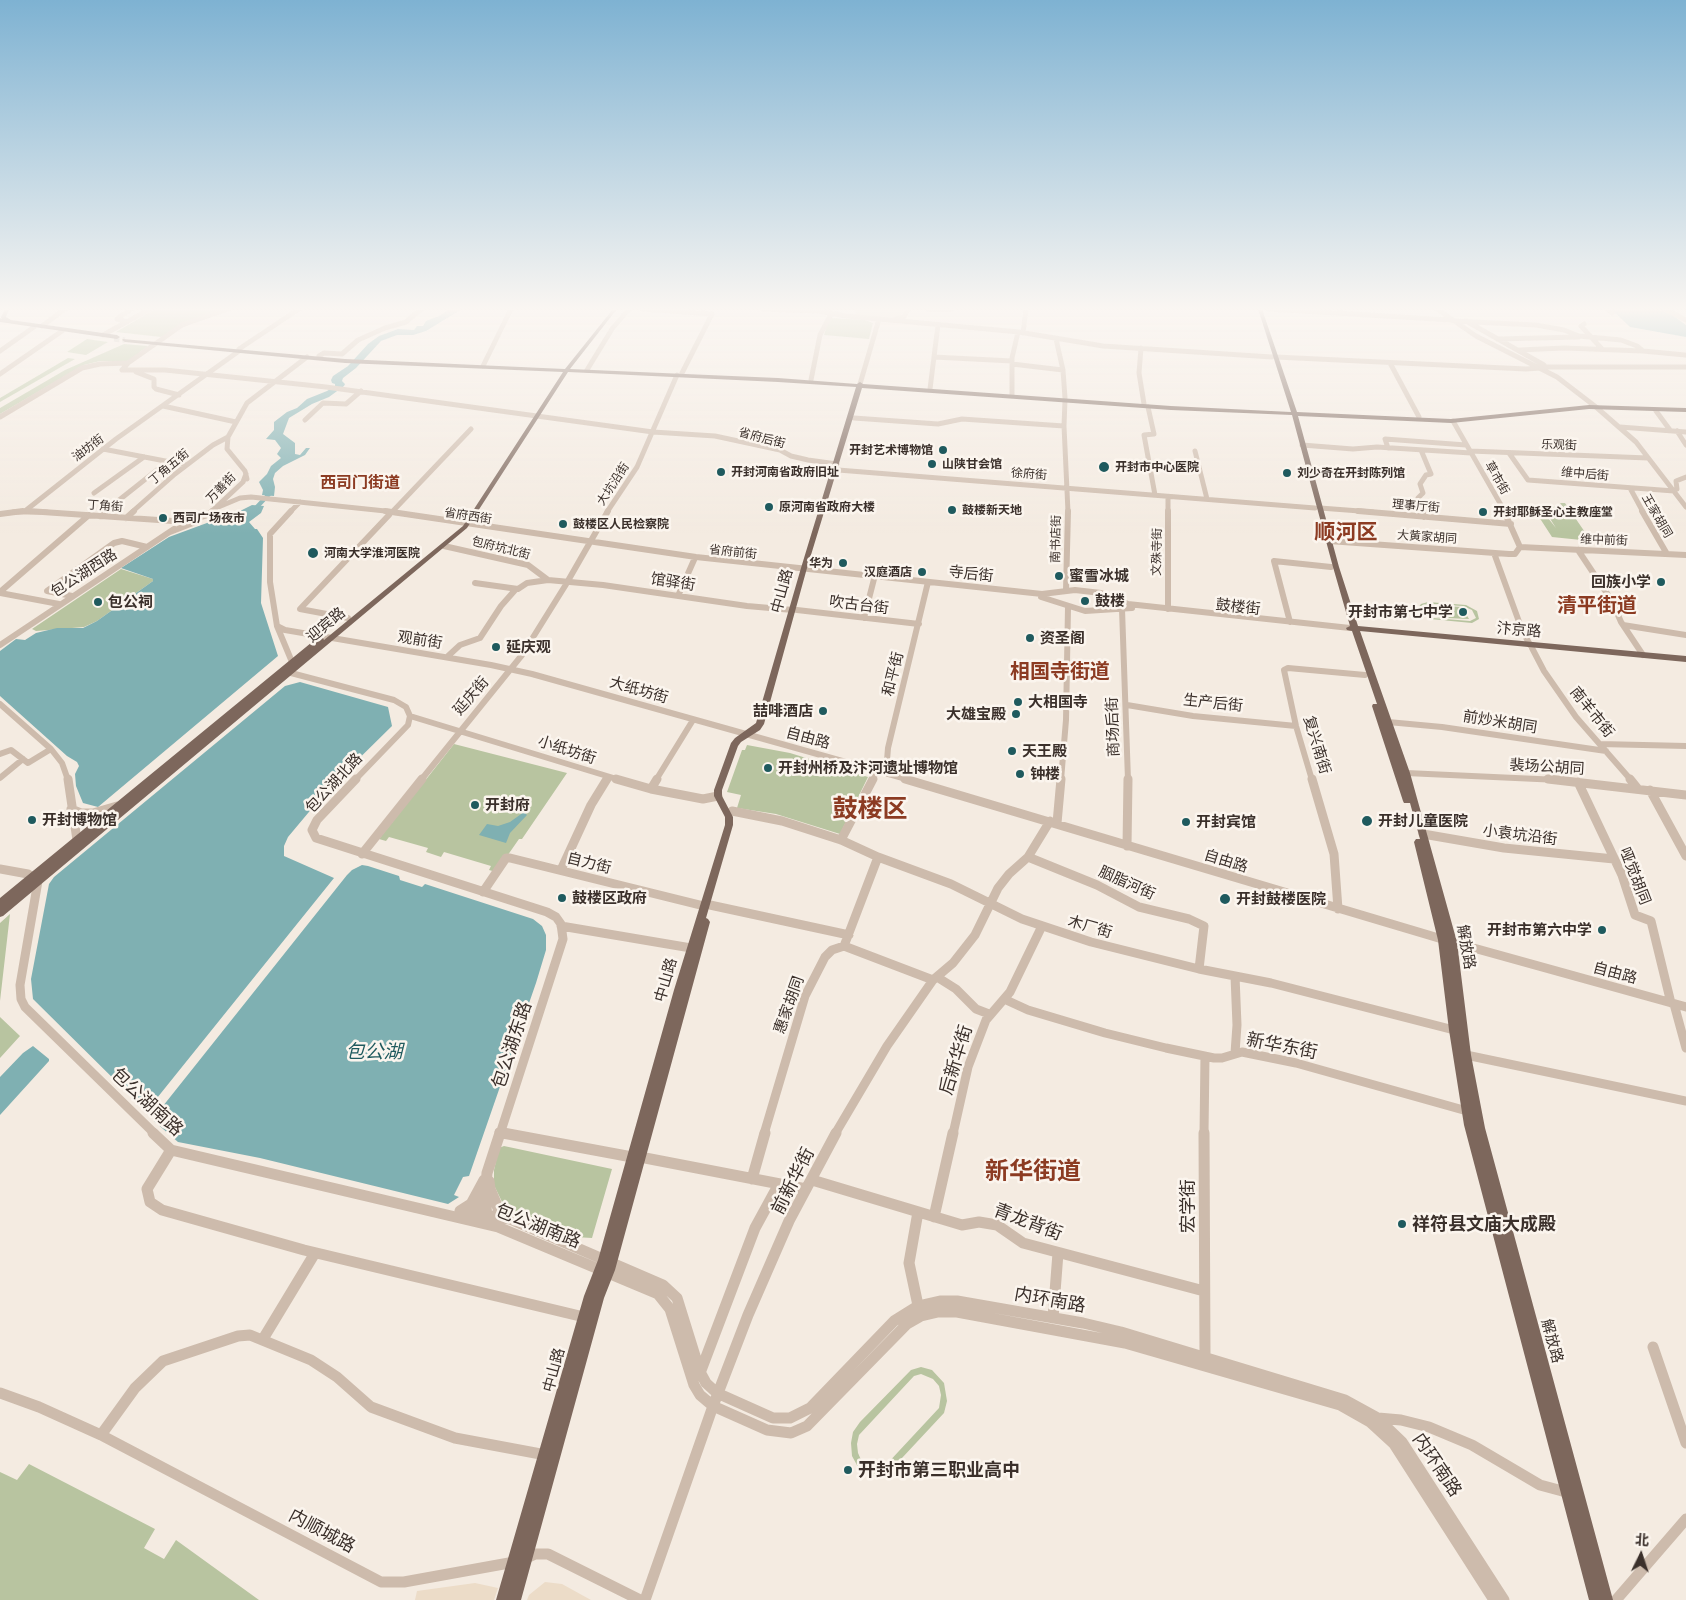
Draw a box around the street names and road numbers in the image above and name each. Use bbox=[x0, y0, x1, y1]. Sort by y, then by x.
street label: 省府后街 bbox=[737, 425, 787, 451]
street label: 油坊街 bbox=[69, 431, 107, 465]
street label: 乐观街 bbox=[1541, 437, 1577, 453]
street label: 丁角五街 bbox=[146, 446, 192, 488]
street label: 草市街 bbox=[1482, 459, 1512, 497]
street label: 大坑沿街 bbox=[594, 460, 632, 508]
street label: 维中后街 bbox=[1560, 465, 1610, 483]
street label: 徐府街 bbox=[1011, 466, 1047, 482]
street label: 万善街 bbox=[203, 470, 239, 506]
street label: 王家胡同 bbox=[1639, 492, 1675, 540]
street label: 理事厅街 bbox=[1391, 497, 1441, 515]
street label: 丁角街 bbox=[87, 498, 123, 514]
street label: 省府西街 bbox=[443, 505, 493, 527]
street label: 南书店街 bbox=[1048, 515, 1064, 563]
street label: 文殊寺街 bbox=[1149, 528, 1165, 576]
street label: 大黄家胡同 bbox=[1397, 528, 1457, 546]
street label: 维中前街 bbox=[1580, 532, 1628, 548]
street label: 包府坑北街 bbox=[470, 534, 532, 562]
street label: 省府前街 bbox=[708, 542, 758, 562]
street label: 包公湖西路 bbox=[48, 545, 120, 601]
street label: 寺后街 bbox=[948, 563, 994, 585]
street label: 中山路 bbox=[767, 567, 797, 615]
street label: 馆驿街 bbox=[649, 570, 697, 594]
street label: 吹古台街 bbox=[828, 592, 890, 618]
street label: 鼓楼街 bbox=[1215, 596, 1261, 618]
street label: 迎宾路 bbox=[303, 604, 349, 646]
street label: 汴京路 bbox=[1496, 619, 1542, 641]
street label: 观前街 bbox=[396, 628, 444, 652]
street label: 和平街 bbox=[879, 650, 907, 698]
street label: 延庆街 bbox=[449, 673, 493, 719]
street label: 大纸坊街 bbox=[608, 673, 670, 707]
street label: 南羊市街 bbox=[1566, 683, 1618, 741]
street label: 生产后街 bbox=[1182, 691, 1244, 715]
street label: 商场后街 bbox=[1103, 697, 1123, 757]
street label: 前炒米胡同 bbox=[1462, 707, 1538, 737]
street label: 复兴南街 bbox=[1300, 714, 1334, 776]
street label: 自由路 bbox=[784, 723, 832, 753]
street label: 小纸坊街 bbox=[536, 732, 598, 768]
street label: 包公湖北路 bbox=[302, 749, 366, 817]
street label: 裴场公胡同 bbox=[1509, 756, 1585, 778]
street label: 小袁坑沿街 bbox=[1482, 821, 1558, 849]
street label: 哑觉胡同 bbox=[1616, 845, 1654, 907]
street label: 自由路 bbox=[1202, 846, 1250, 876]
street label: 自力街 bbox=[565, 849, 613, 877]
street label: 胭脂河街 bbox=[1096, 863, 1158, 903]
street label: 木厂街 bbox=[1066, 912, 1114, 942]
street label: 解放路 bbox=[1453, 923, 1479, 971]
street label: 中山路 bbox=[651, 956, 681, 1004]
street label: 自由路 bbox=[1591, 958, 1639, 988]
street label: 惠家胡同 bbox=[770, 974, 808, 1036]
street label: 包公湖东路 bbox=[488, 999, 536, 1091]
street label: 后新华街 bbox=[935, 1022, 977, 1098]
street label: 新华东街 bbox=[1245, 1029, 1319, 1063]
street label: 包公湖南路 bbox=[107, 1063, 187, 1141]
street label: 前新华街 bbox=[767, 1144, 819, 1218]
street label: 宏学街 bbox=[1177, 1179, 1199, 1233]
street label: 包公湖南路 bbox=[492, 1199, 584, 1253]
street label: 青龙背街 bbox=[991, 1199, 1065, 1245]
street label: 内环南路 bbox=[1013, 1283, 1087, 1317]
street label: 解放路 bbox=[1537, 1317, 1567, 1365]
street label: 中山路 bbox=[539, 1346, 569, 1394]
street label: 内环南路 bbox=[1408, 1429, 1466, 1501]
street label: 内顺城路 bbox=[285, 1505, 359, 1557]

